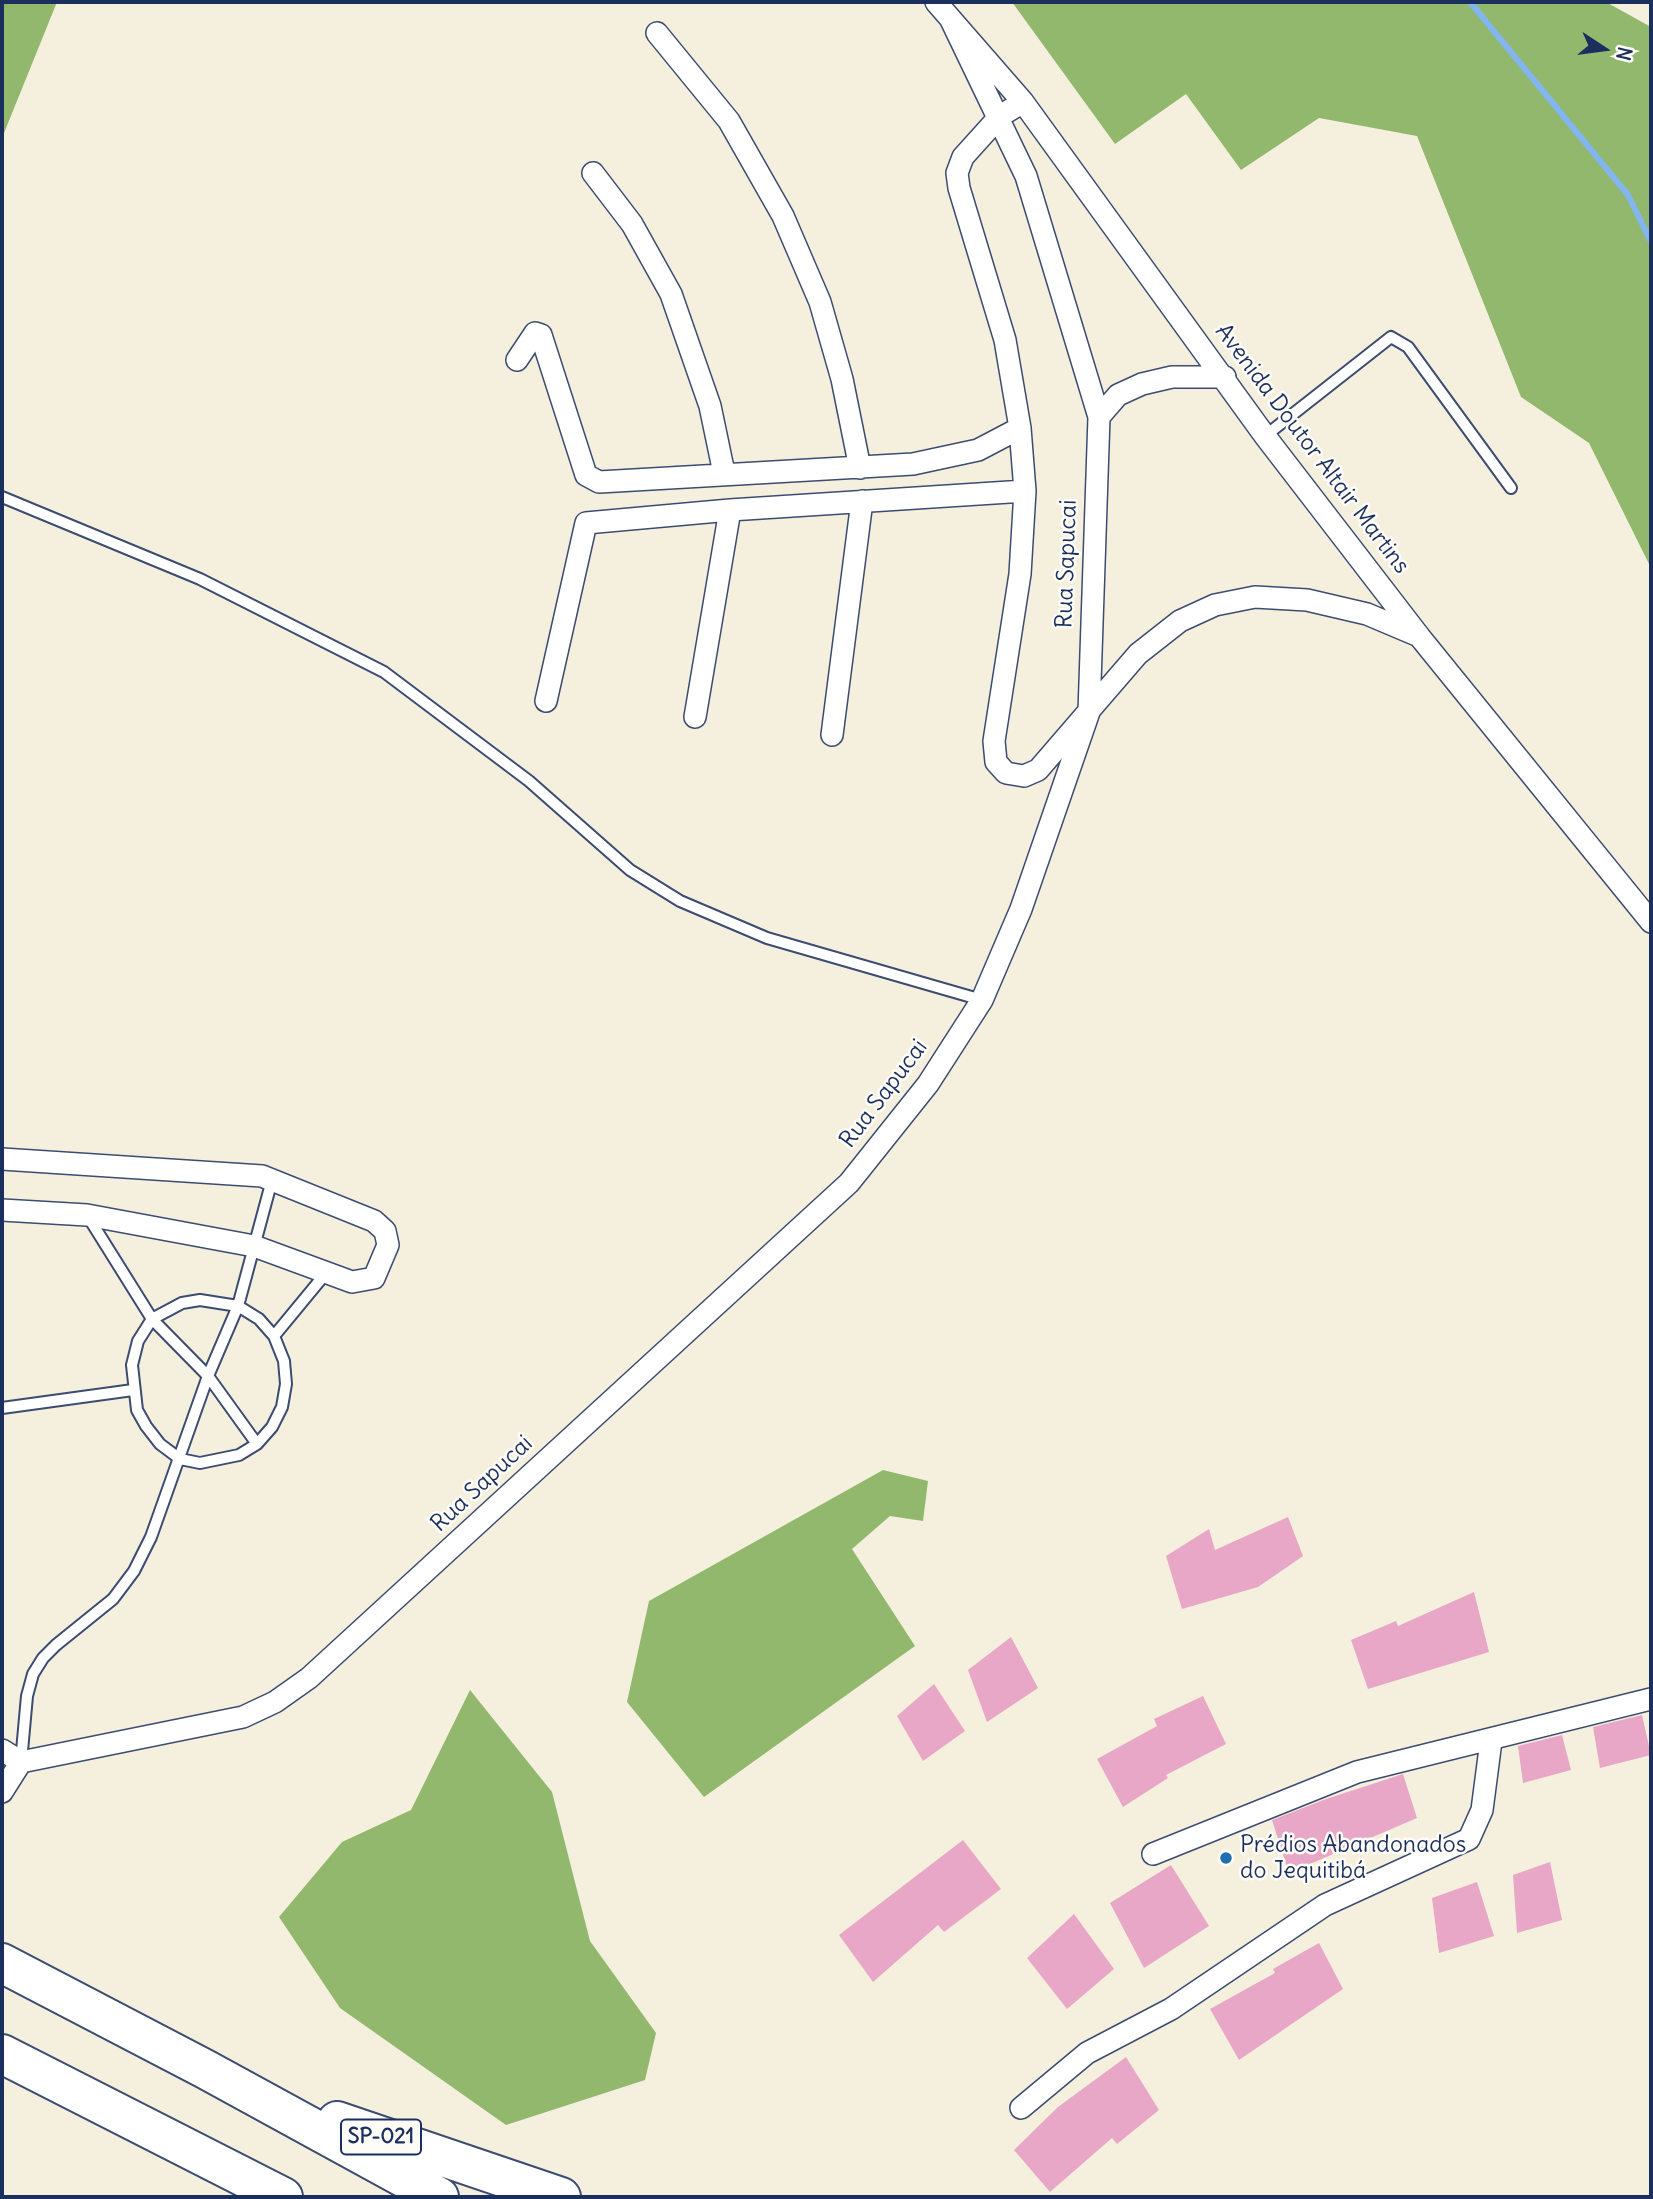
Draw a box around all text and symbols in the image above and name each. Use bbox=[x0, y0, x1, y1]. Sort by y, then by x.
north arrow bbox=[1569, 14, 1639, 84]
text: N bbox=[1611, 45, 1638, 63]
street label: Avenida Doutor Altair Martins bbox=[1209, 319, 1415, 579]
street label: Rua Sapucai bbox=[1051, 499, 1083, 629]
street label: Rua Sapucai bbox=[834, 1034, 934, 1154]
street label: Rua Sapucai bbox=[426, 1430, 538, 1538]
place label: Prédios Abandonados do Jequitibá bbox=[1240, 1831, 1466, 1885]
marker: Prédios Abandonados do Jequitibá bbox=[1218, 1850, 1234, 1866]
road number: SP-021 bbox=[341, 2120, 421, 2154]

